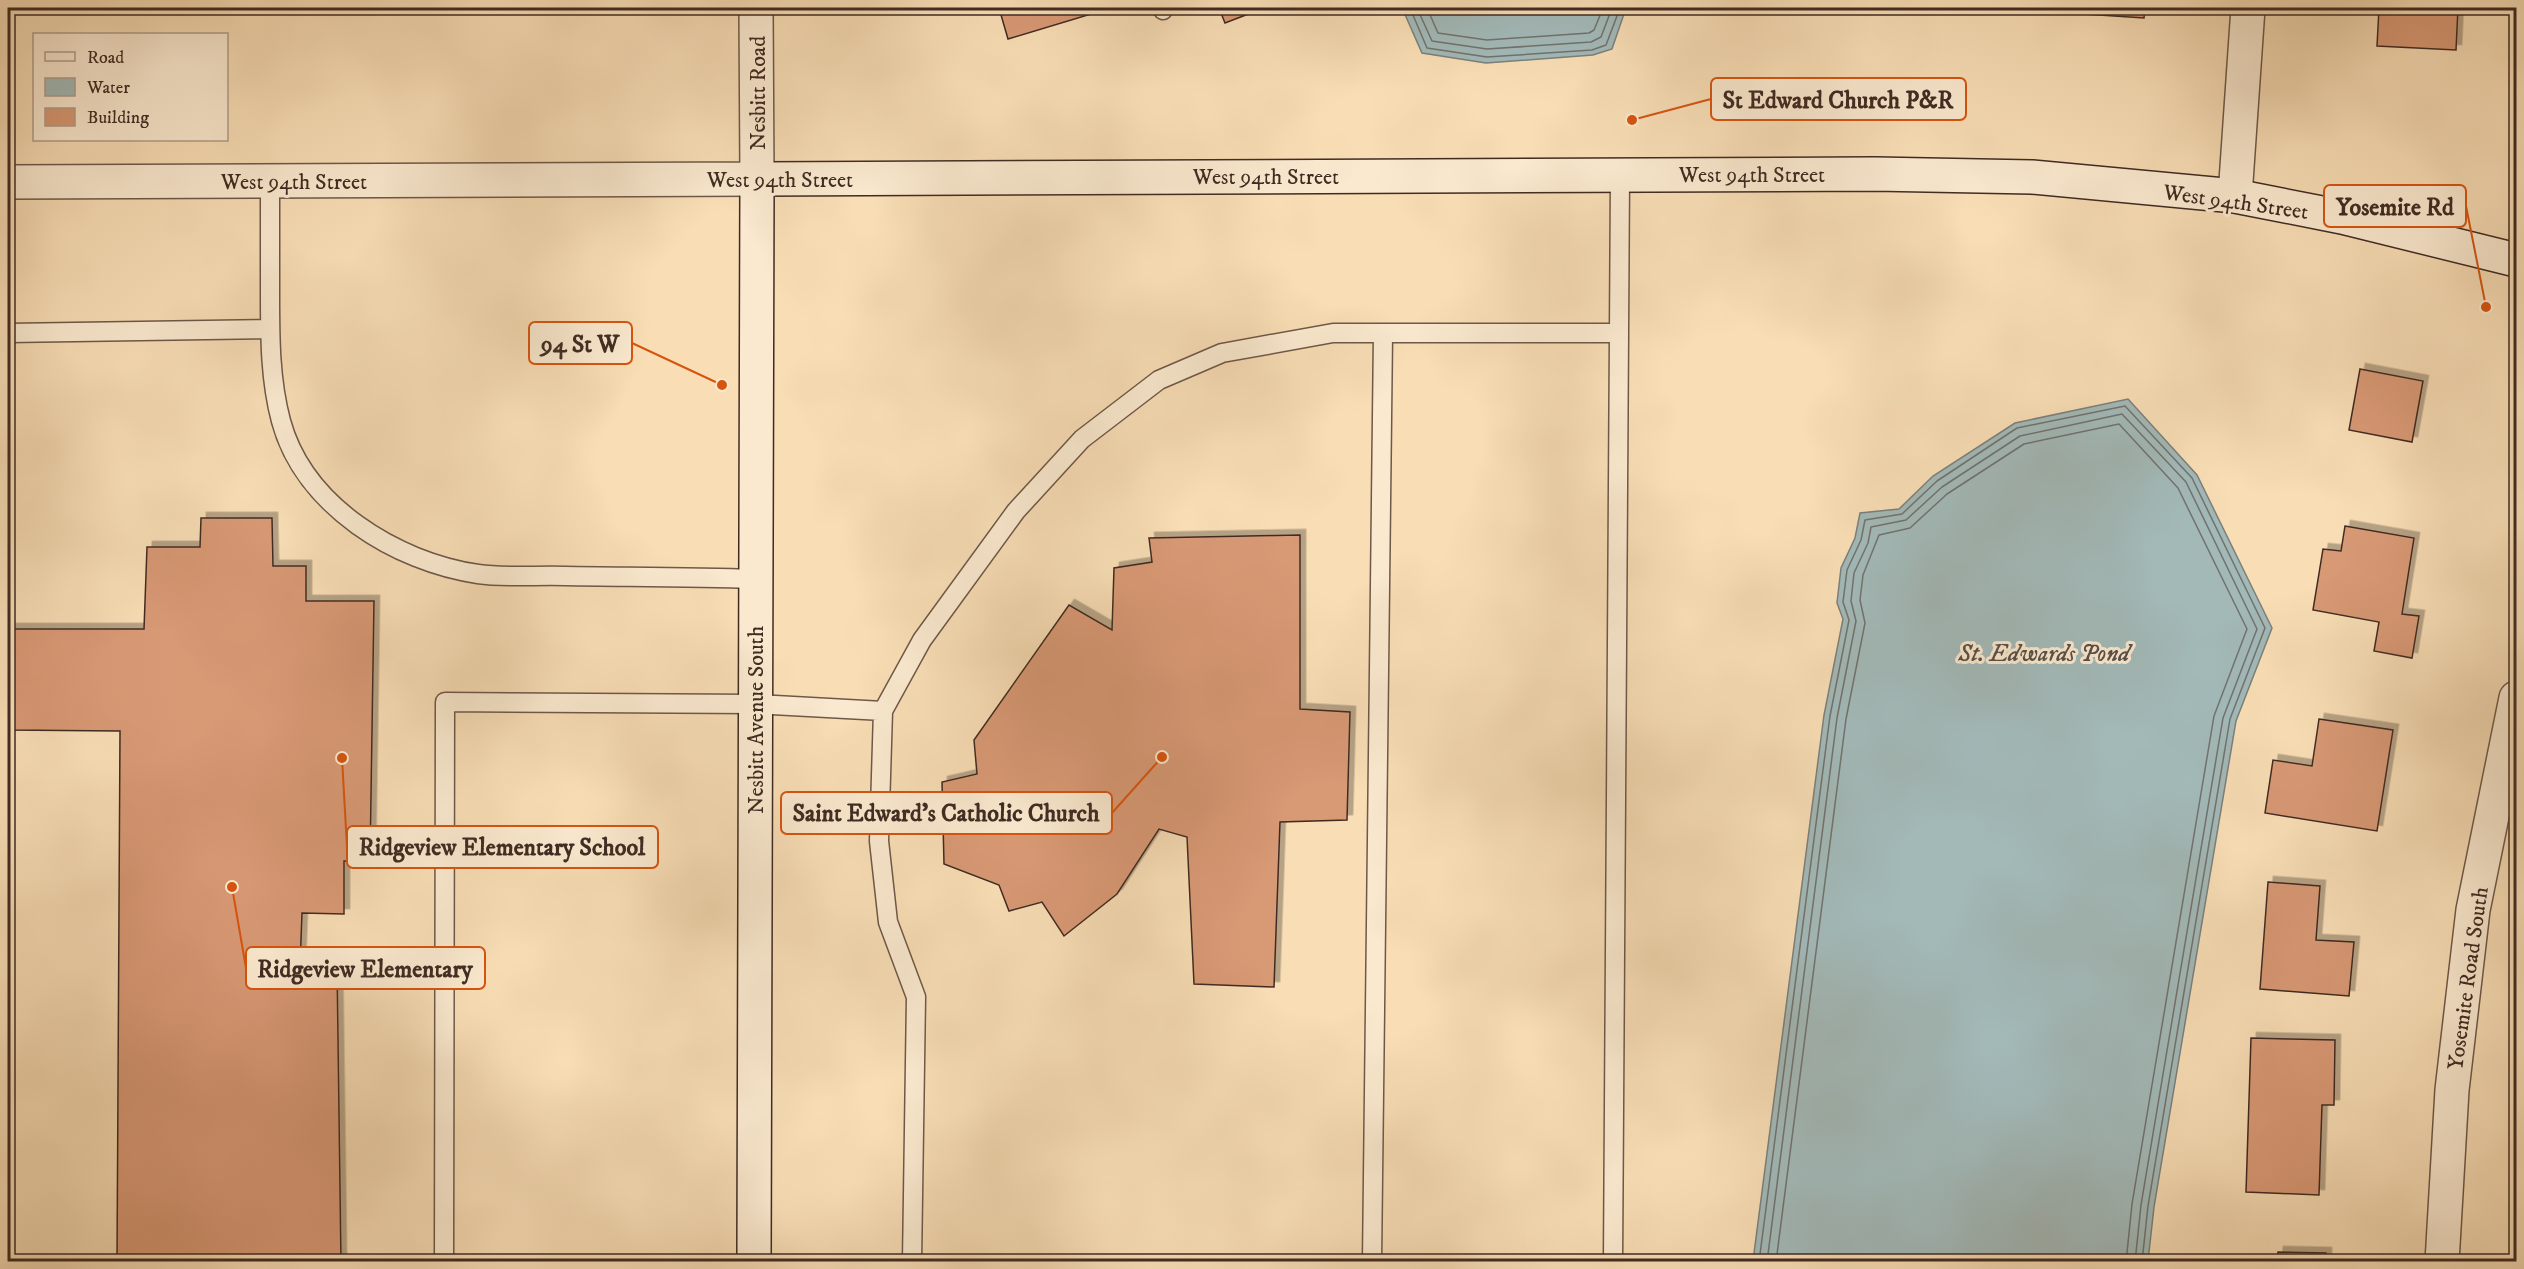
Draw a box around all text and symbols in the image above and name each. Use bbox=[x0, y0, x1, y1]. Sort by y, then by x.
legend bbox=[33, 33, 228, 141]
street label: Nesbitt Road bbox=[745, 36, 772, 150]
text: Road bbox=[87, 47, 124, 69]
text: Water bbox=[86, 77, 130, 99]
callout: St Edward Church P&R bbox=[1711, 78, 1966, 120]
text: St Edward Church P&R bbox=[1722, 86, 1955, 116]
text: Building bbox=[87, 107, 149, 129]
street label: West 94th Street bbox=[1678, 162, 1825, 189]
street label: West 94th Street bbox=[1192, 164, 1339, 191]
street label: West 94th Street bbox=[706, 167, 853, 194]
street label: West 94th Street bbox=[220, 169, 367, 196]
street label: West 94th Street bbox=[2160, 179, 2310, 226]
callout: Yosemite Rd bbox=[2324, 185, 2466, 227]
text: Yosemite Rd bbox=[2335, 193, 2455, 223]
callout: 94 St W bbox=[529, 322, 632, 364]
text: 94 St W bbox=[539, 330, 620, 360]
street label: Nesbitt Avenue South bbox=[743, 625, 770, 814]
water label: St. Edwards Pond bbox=[1957, 639, 2133, 669]
callout: Saint Edward's Catholic Church bbox=[781, 792, 1112, 834]
text: Saint Edward's Catholic Church bbox=[793, 799, 1100, 829]
callout: Ridgeview Elementary School bbox=[347, 826, 658, 868]
text: Ridgeview Elementary School bbox=[359, 833, 646, 863]
street label: Yosemite Road South bbox=[2442, 885, 2495, 1071]
callout: Ridgeview Elementary bbox=[246, 947, 485, 989]
text: Ridgeview Elementary bbox=[257, 955, 473, 985]

